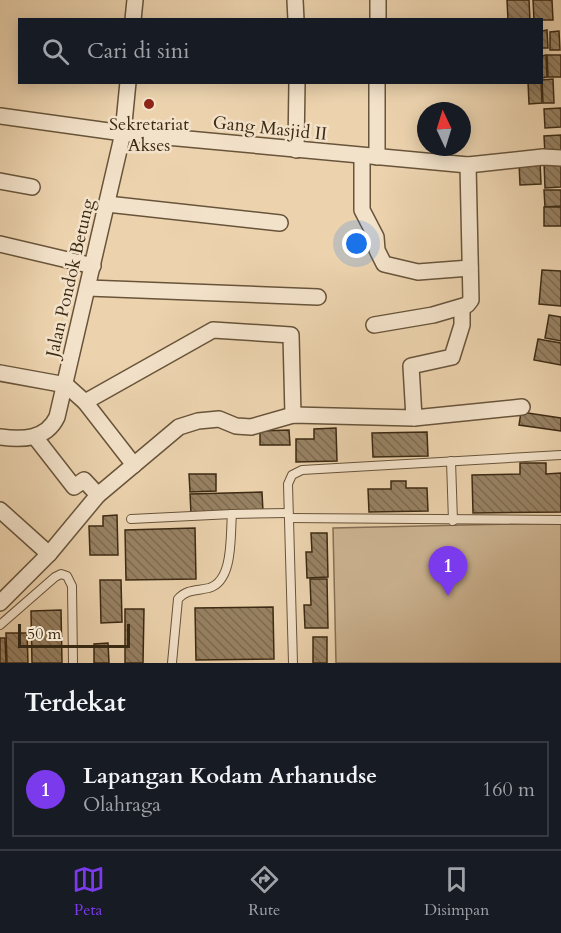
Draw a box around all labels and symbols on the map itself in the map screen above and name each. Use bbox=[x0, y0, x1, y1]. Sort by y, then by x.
marker: Sekretariat Akses bbox=[142, 97, 156, 111]
north arrow bbox=[417, 102, 471, 156]
street label: Gang Masjid II bbox=[212, 110, 328, 147]
place label: Sekretariat Akses bbox=[109, 112, 189, 158]
street label: Jalan Pondok Betung bbox=[39, 196, 101, 363]
your location bbox=[342, 229, 371, 258]
pin: 1 bbox=[428, 546, 468, 596]
scale bar bbox=[18, 621, 130, 648]

